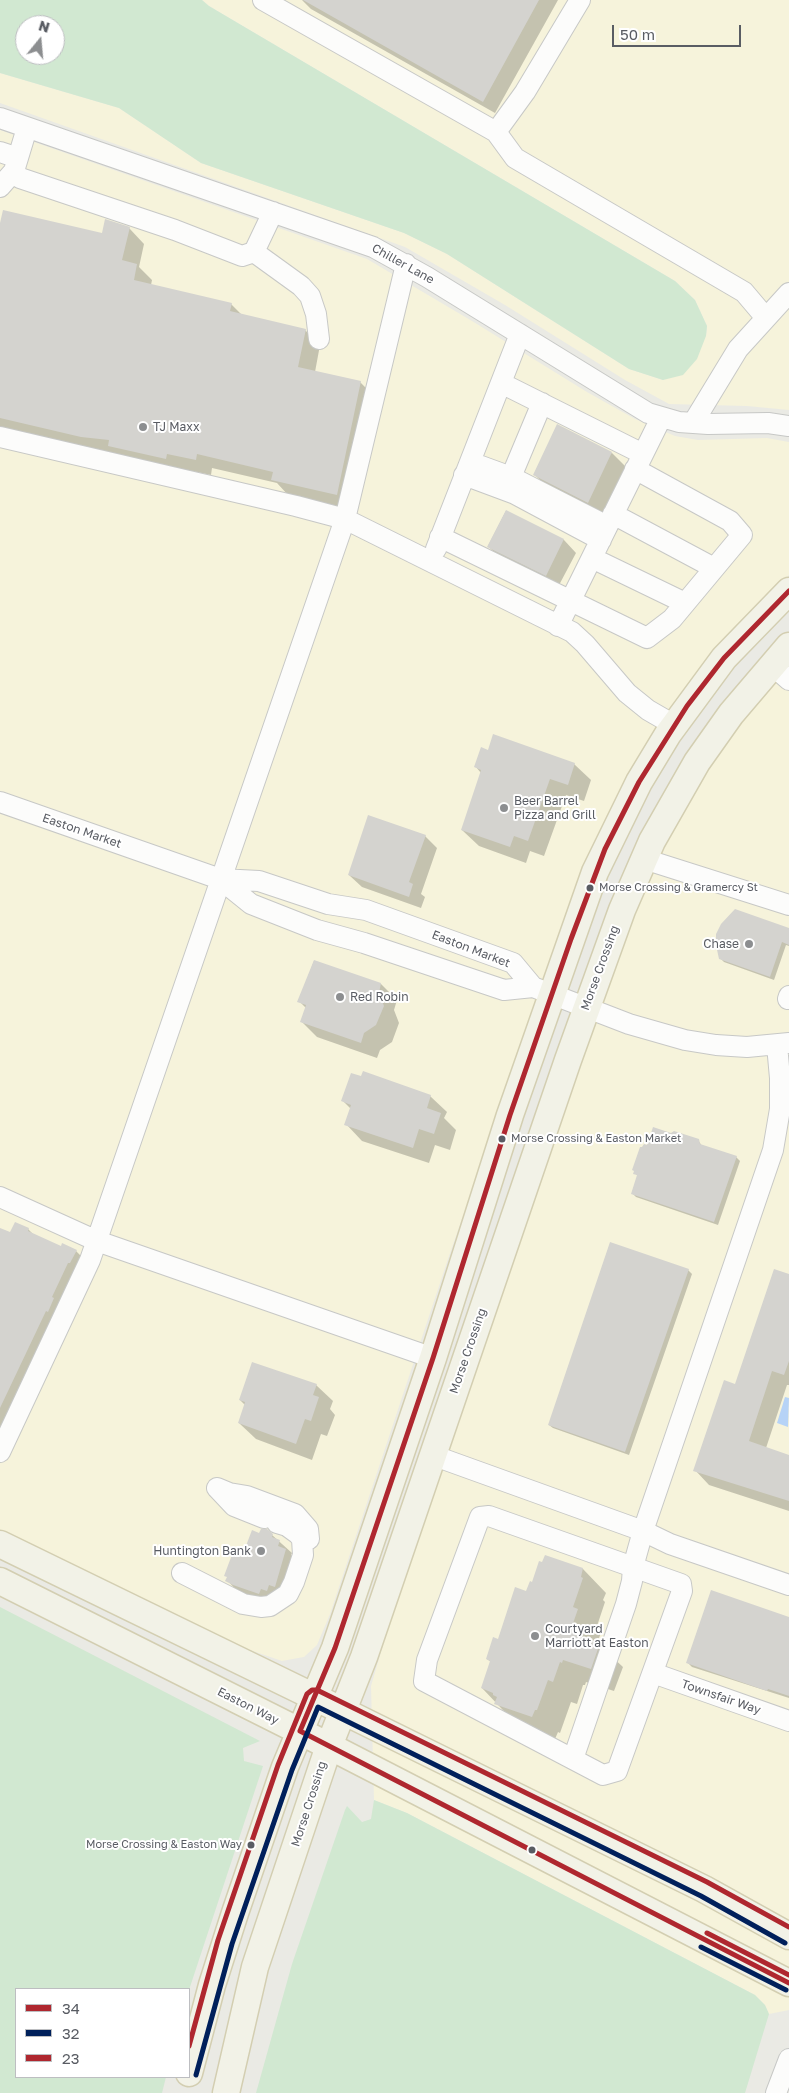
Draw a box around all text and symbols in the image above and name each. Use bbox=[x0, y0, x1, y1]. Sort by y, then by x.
north arrow bbox=[15, 15, 65, 65]
scale bar bbox=[614, 15, 743, 47]
text: N bbox=[37, 16, 52, 36]
text: 50 m bbox=[620, 25, 655, 43]
street label: Chiller Lane bbox=[369, 241, 437, 287]
place label: TJ Maxx bbox=[153, 420, 200, 434]
marker: TJ Maxx bbox=[137, 421, 149, 433]
place label: Beer Barrel Pizza and Grill bbox=[514, 794, 596, 822]
marker: Beer Barrel Pizza and Grill bbox=[498, 802, 510, 814]
street label: Easton Market bbox=[41, 811, 123, 851]
place label: Morse Crossing & Gramercy St bbox=[599, 881, 758, 895]
marker: Morse Crossing & Gramercy St bbox=[585, 883, 595, 893]
street label: Morse Crossing bbox=[578, 924, 622, 1012]
street label: Easton Market bbox=[430, 927, 512, 971]
place label: Chase bbox=[703, 937, 739, 951]
marker: Chase bbox=[743, 938, 755, 950]
place label: Red Robin bbox=[350, 990, 409, 1004]
marker: Red Robin bbox=[334, 991, 346, 1003]
place label: Morse Crossing & Easton Market bbox=[511, 1132, 681, 1146]
marker: Morse Crossing & Easton Market bbox=[497, 1134, 507, 1144]
street label: Morse Crossing bbox=[447, 1307, 489, 1395]
place label: Huntington Bank bbox=[153, 1544, 251, 1558]
marker: Huntington Bank bbox=[255, 1545, 267, 1557]
place label: Courtyard Marriott at Easton bbox=[545, 1622, 649, 1650]
marker: Courtyard Marriott at Easton bbox=[529, 1630, 541, 1642]
street label: Townsfair Way bbox=[679, 1677, 763, 1717]
street label: Easton Way bbox=[215, 1684, 281, 1728]
street label: Morse Crossing bbox=[288, 1759, 330, 1849]
place label: Morse Crossing & Easton Way bbox=[86, 1838, 242, 1852]
marker: Morse Crossing & Easton Way bbox=[246, 1840, 256, 1850]
unlabelled marker bbox=[527, 1845, 537, 1855]
legend bbox=[15, 1988, 190, 2078]
text: 34 bbox=[62, 1999, 80, 2017]
text: 32 bbox=[62, 2024, 79, 2042]
text: 23 bbox=[62, 2049, 79, 2067]

